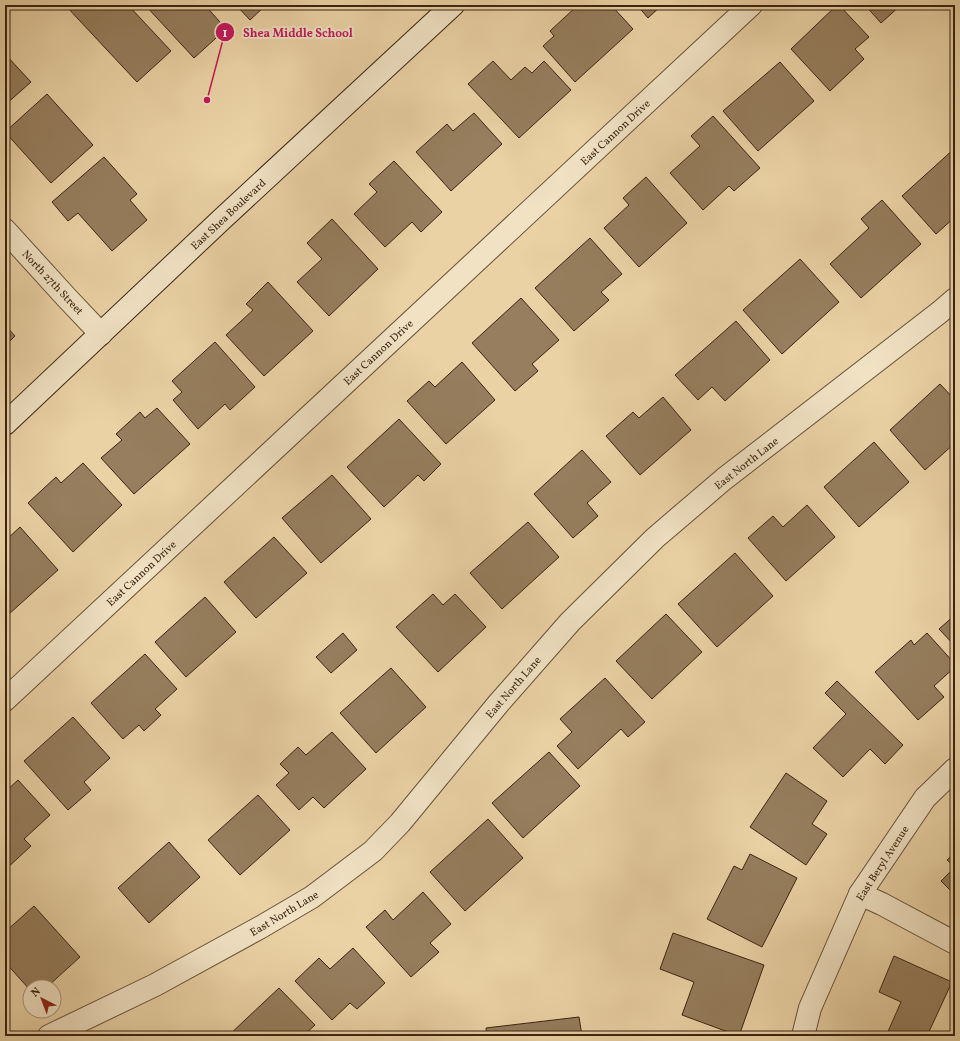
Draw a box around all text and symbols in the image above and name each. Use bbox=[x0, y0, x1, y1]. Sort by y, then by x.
callout: Shea Middle School bbox=[215, 20, 361, 44]
text: 1 bbox=[223, 26, 228, 42]
text: Shea Middle School bbox=[243, 26, 353, 42]
street label: East Cannon Drive bbox=[578, 97, 654, 169]
street label: East Shea Boulevard bbox=[188, 176, 270, 254]
street label: North 27th Street bbox=[18, 247, 86, 319]
street label: East Cannon Drive bbox=[341, 317, 417, 389]
street label: East North Lane bbox=[712, 434, 782, 494]
street label: East Cannon Drive bbox=[104, 538, 180, 610]
street label: East North Lane bbox=[483, 654, 545, 722]
street label: East Beryl Avenue bbox=[853, 823, 913, 904]
street label: East North Lane bbox=[248, 888, 322, 941]
north arrow bbox=[22, 979, 62, 1019]
text: N bbox=[28, 984, 44, 1001]

